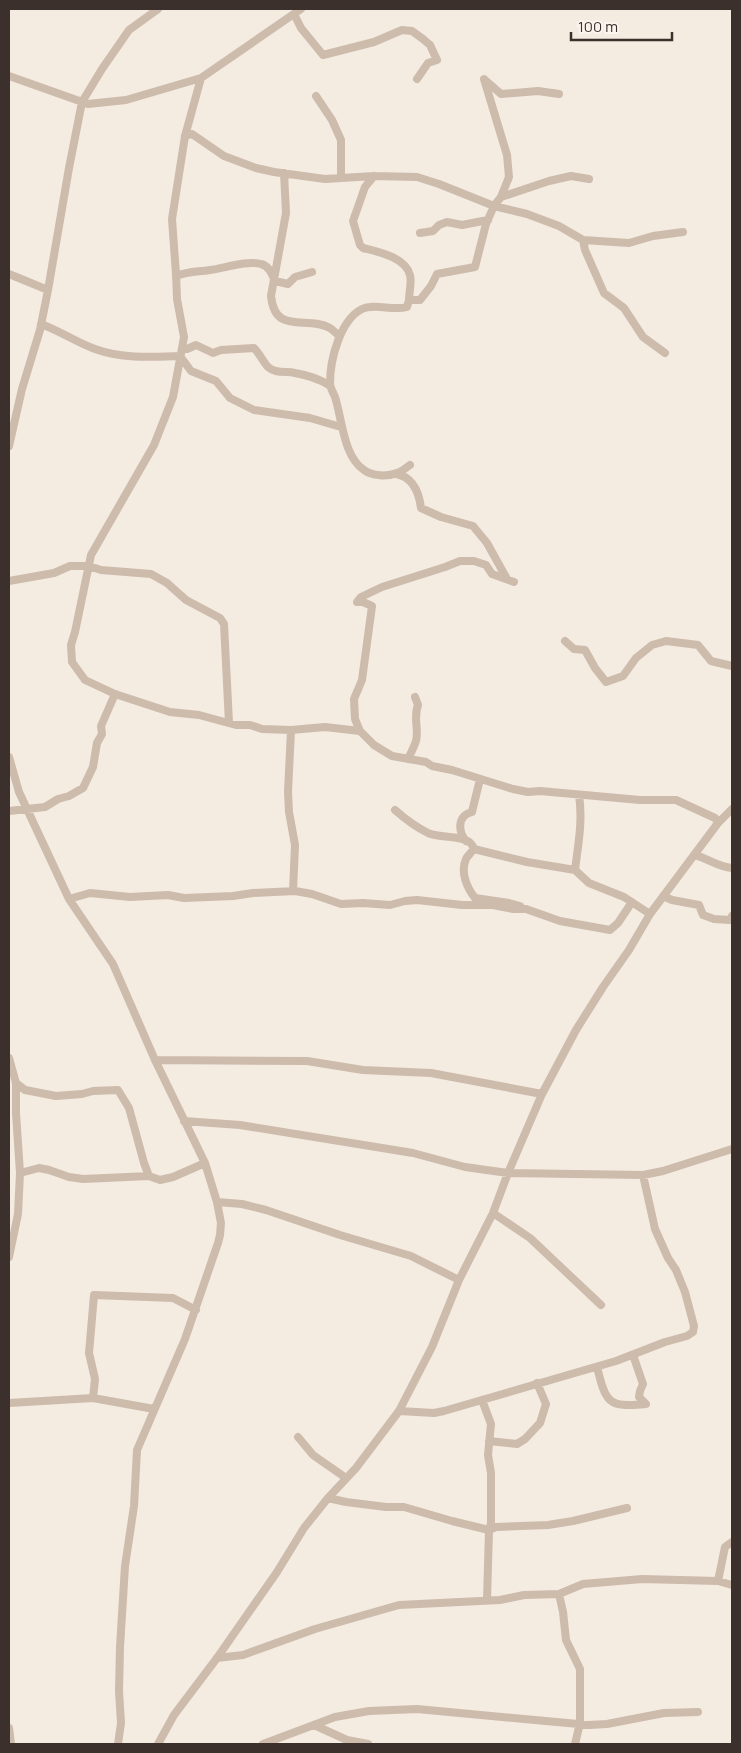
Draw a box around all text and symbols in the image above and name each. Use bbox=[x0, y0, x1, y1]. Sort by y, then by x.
scale bar bbox=[571, 10, 672, 42]
text: 100 m bbox=[578, 16, 618, 37]

